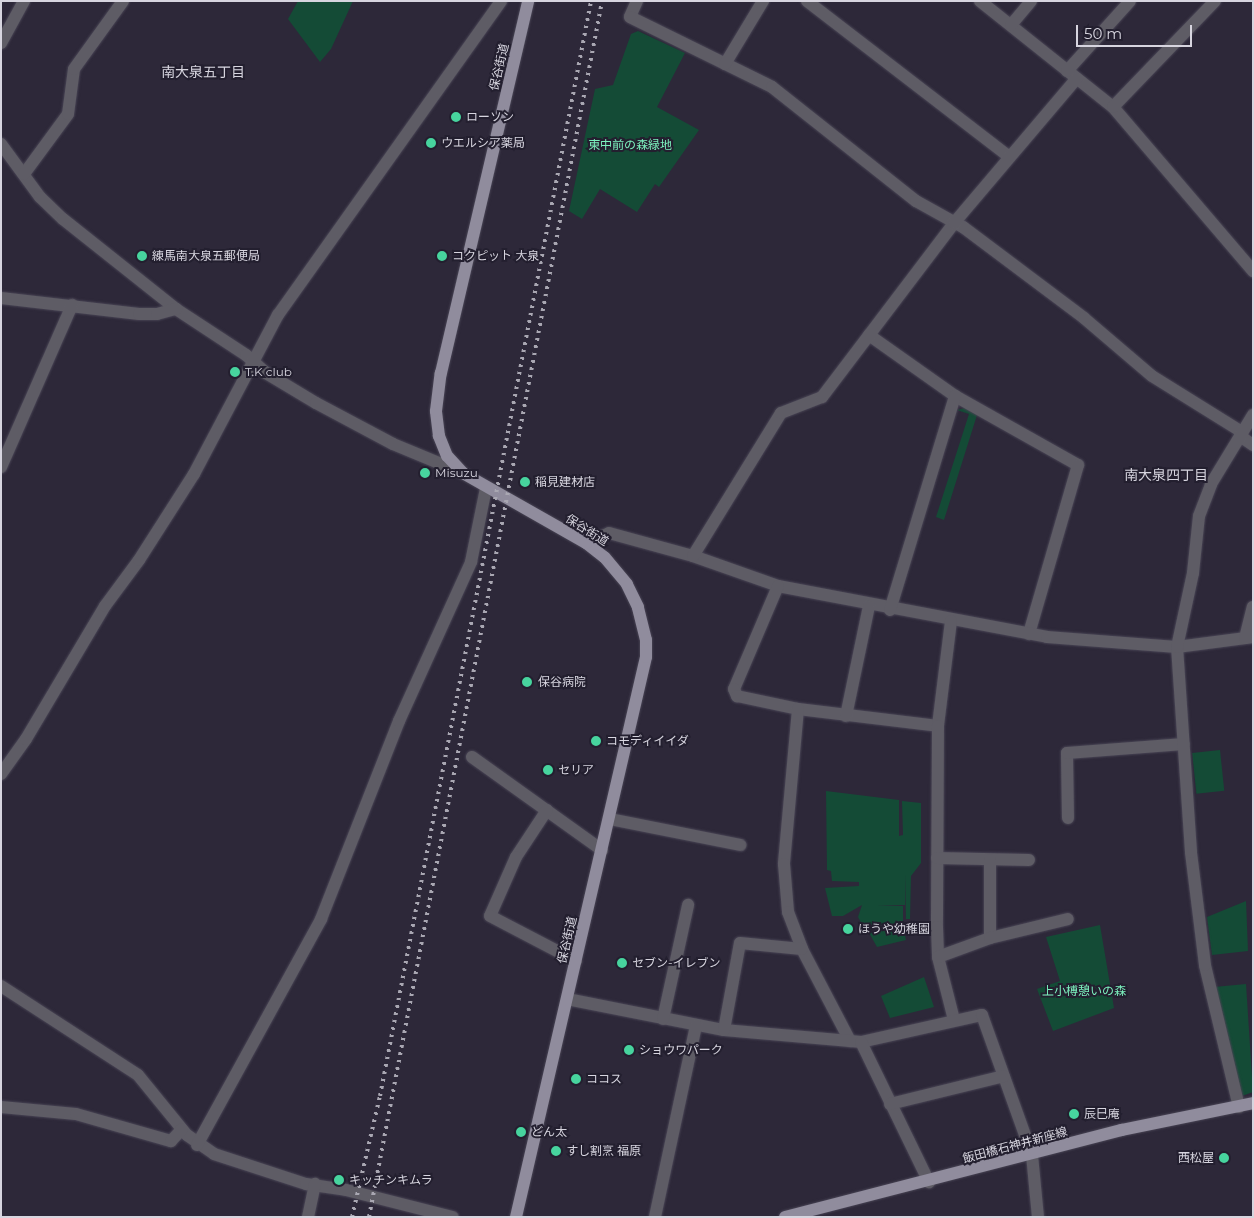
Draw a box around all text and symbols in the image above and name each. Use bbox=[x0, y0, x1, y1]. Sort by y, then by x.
scale bar bbox=[1079, 15, 1195, 47]
text: 50 m bbox=[1084, 24, 1122, 43]
street label: 保谷街道 bbox=[487, 42, 511, 92]
district label: 南大泉五丁目 bbox=[161, 64, 245, 80]
place label: ローソン bbox=[466, 110, 514, 124]
marker: ローソン bbox=[450, 111, 462, 123]
place label: ウエルシア薬局 bbox=[441, 136, 525, 150]
marker: ウエルシア薬局 bbox=[425, 137, 437, 149]
park label: 東中前の森緑地 bbox=[588, 138, 672, 152]
place label: 練馬南大泉五郵便局 bbox=[152, 249, 260, 263]
place label: コクピット 大泉 bbox=[452, 249, 539, 263]
marker: 練馬南大泉五郵便局 bbox=[136, 250, 148, 262]
marker: コクピット 大泉 bbox=[436, 250, 448, 262]
place label: T.K club bbox=[245, 365, 292, 379]
marker: T.K club bbox=[229, 366, 241, 378]
place label: Misuzu bbox=[435, 466, 478, 480]
marker: Misuzu bbox=[419, 467, 431, 479]
district label: 南大泉四丁目 bbox=[1124, 467, 1208, 483]
place label: 稲見建材店 bbox=[535, 475, 595, 489]
marker: 稲見建材店 bbox=[519, 476, 531, 488]
street label: 保谷街道 bbox=[563, 511, 611, 549]
marker: 保谷病院 bbox=[520, 675, 534, 689]
place label: 保谷病院 bbox=[538, 675, 586, 689]
place label: コモディイイダ bbox=[606, 734, 690, 748]
marker: コモディイイダ bbox=[590, 735, 602, 747]
place label: セリア bbox=[558, 763, 594, 777]
marker: セリア bbox=[542, 764, 554, 776]
street label: 保谷街道 bbox=[555, 915, 579, 965]
place label: ほうや幼稚園 bbox=[858, 922, 930, 936]
marker: ほうや幼稚園 bbox=[842, 923, 854, 935]
place label: セブン-イレブン bbox=[632, 956, 721, 970]
marker: セブン-イレブン bbox=[616, 957, 628, 969]
park label: 上小榑憩いの森 bbox=[1042, 984, 1126, 998]
place label: ショウワパーク bbox=[639, 1043, 723, 1057]
marker: ショウワパーク bbox=[623, 1044, 635, 1056]
place label: ココス bbox=[586, 1072, 622, 1086]
marker: ココス bbox=[570, 1073, 582, 1085]
place label: 辰巳庵 bbox=[1084, 1107, 1120, 1121]
marker: 辰巳庵 bbox=[1068, 1108, 1080, 1120]
street label: 飯田橋石神井新座線 bbox=[961, 1124, 1069, 1166]
place label: どん太 bbox=[531, 1125, 567, 1139]
marker: どん太 bbox=[515, 1126, 527, 1138]
place label: すし割烹 福原 bbox=[566, 1144, 641, 1158]
marker: すし割烹 福原 bbox=[550, 1145, 562, 1157]
place label: 西松屋 bbox=[1178, 1151, 1214, 1165]
marker: 西松屋 bbox=[1218, 1152, 1230, 1164]
place label: キッチンキムラ bbox=[349, 1173, 433, 1187]
marker: キッチンキムラ bbox=[333, 1174, 345, 1186]

